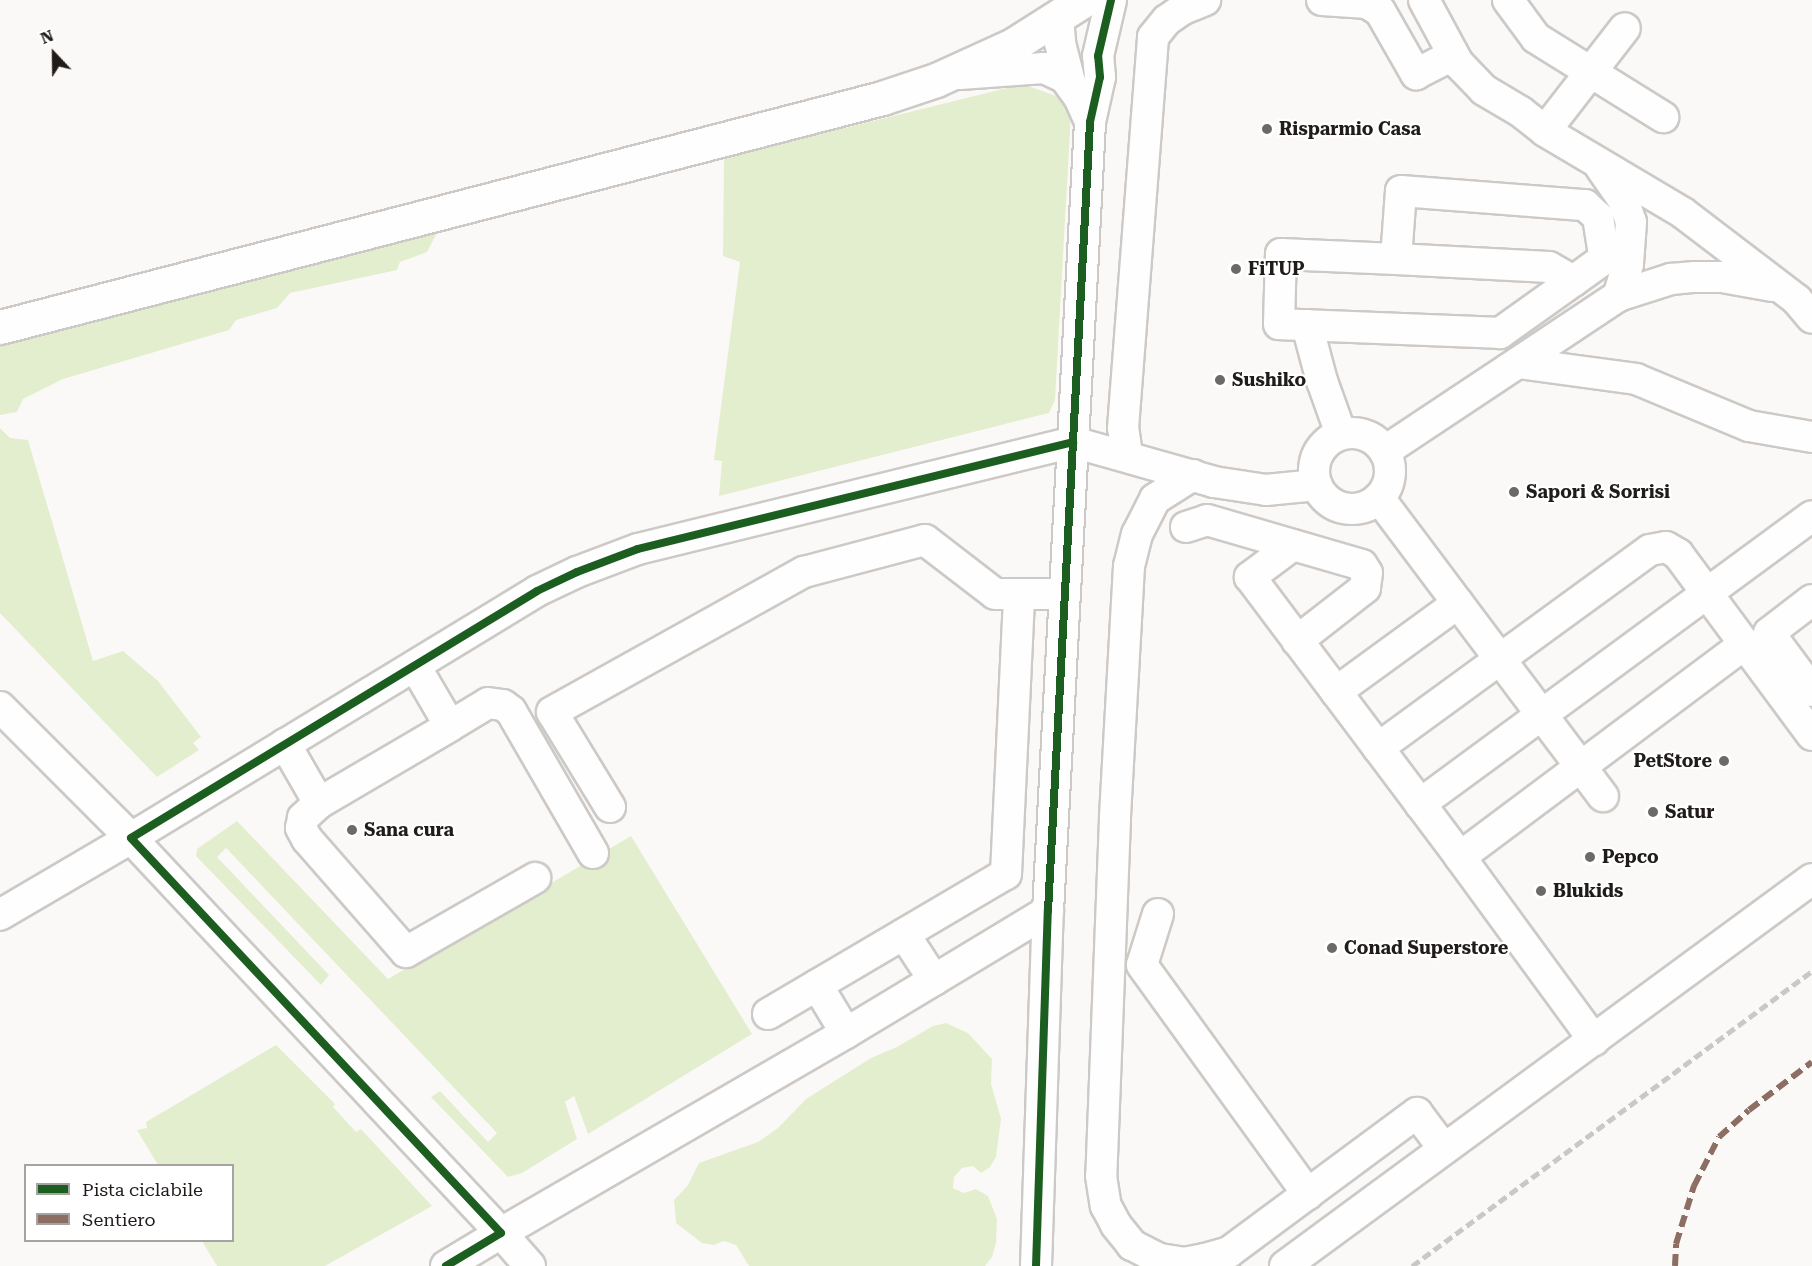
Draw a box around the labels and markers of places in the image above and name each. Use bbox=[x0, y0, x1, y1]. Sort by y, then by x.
place label: Risparmio Casa bbox=[1279, 118, 1421, 140]
marker: Risparmio Casa bbox=[1260, 122, 1274, 136]
place label: FiTUP bbox=[1248, 258, 1304, 280]
marker: FiTUP bbox=[1229, 262, 1243, 276]
place label: Sushiko bbox=[1232, 369, 1306, 391]
marker: Sushiko bbox=[1213, 373, 1227, 387]
place label: Sapori & Sorrisi bbox=[1526, 481, 1670, 503]
marker: Sapori & Sorrisi bbox=[1507, 485, 1521, 499]
place label: PetStore bbox=[1633, 750, 1712, 772]
marker: PetStore bbox=[1717, 754, 1731, 768]
place label: Satur bbox=[1665, 801, 1714, 823]
marker: Satur bbox=[1646, 805, 1660, 819]
place label: Sana cura bbox=[364, 819, 454, 841]
marker: Sana cura bbox=[345, 823, 359, 837]
place label: Pepco bbox=[1602, 846, 1659, 868]
marker: Pepco bbox=[1583, 850, 1597, 864]
place label: Blukids bbox=[1553, 880, 1623, 902]
marker: Blukids bbox=[1534, 884, 1548, 898]
place label: Conad Superstore bbox=[1344, 937, 1508, 959]
marker: Conad Superstore bbox=[1325, 941, 1339, 955]

